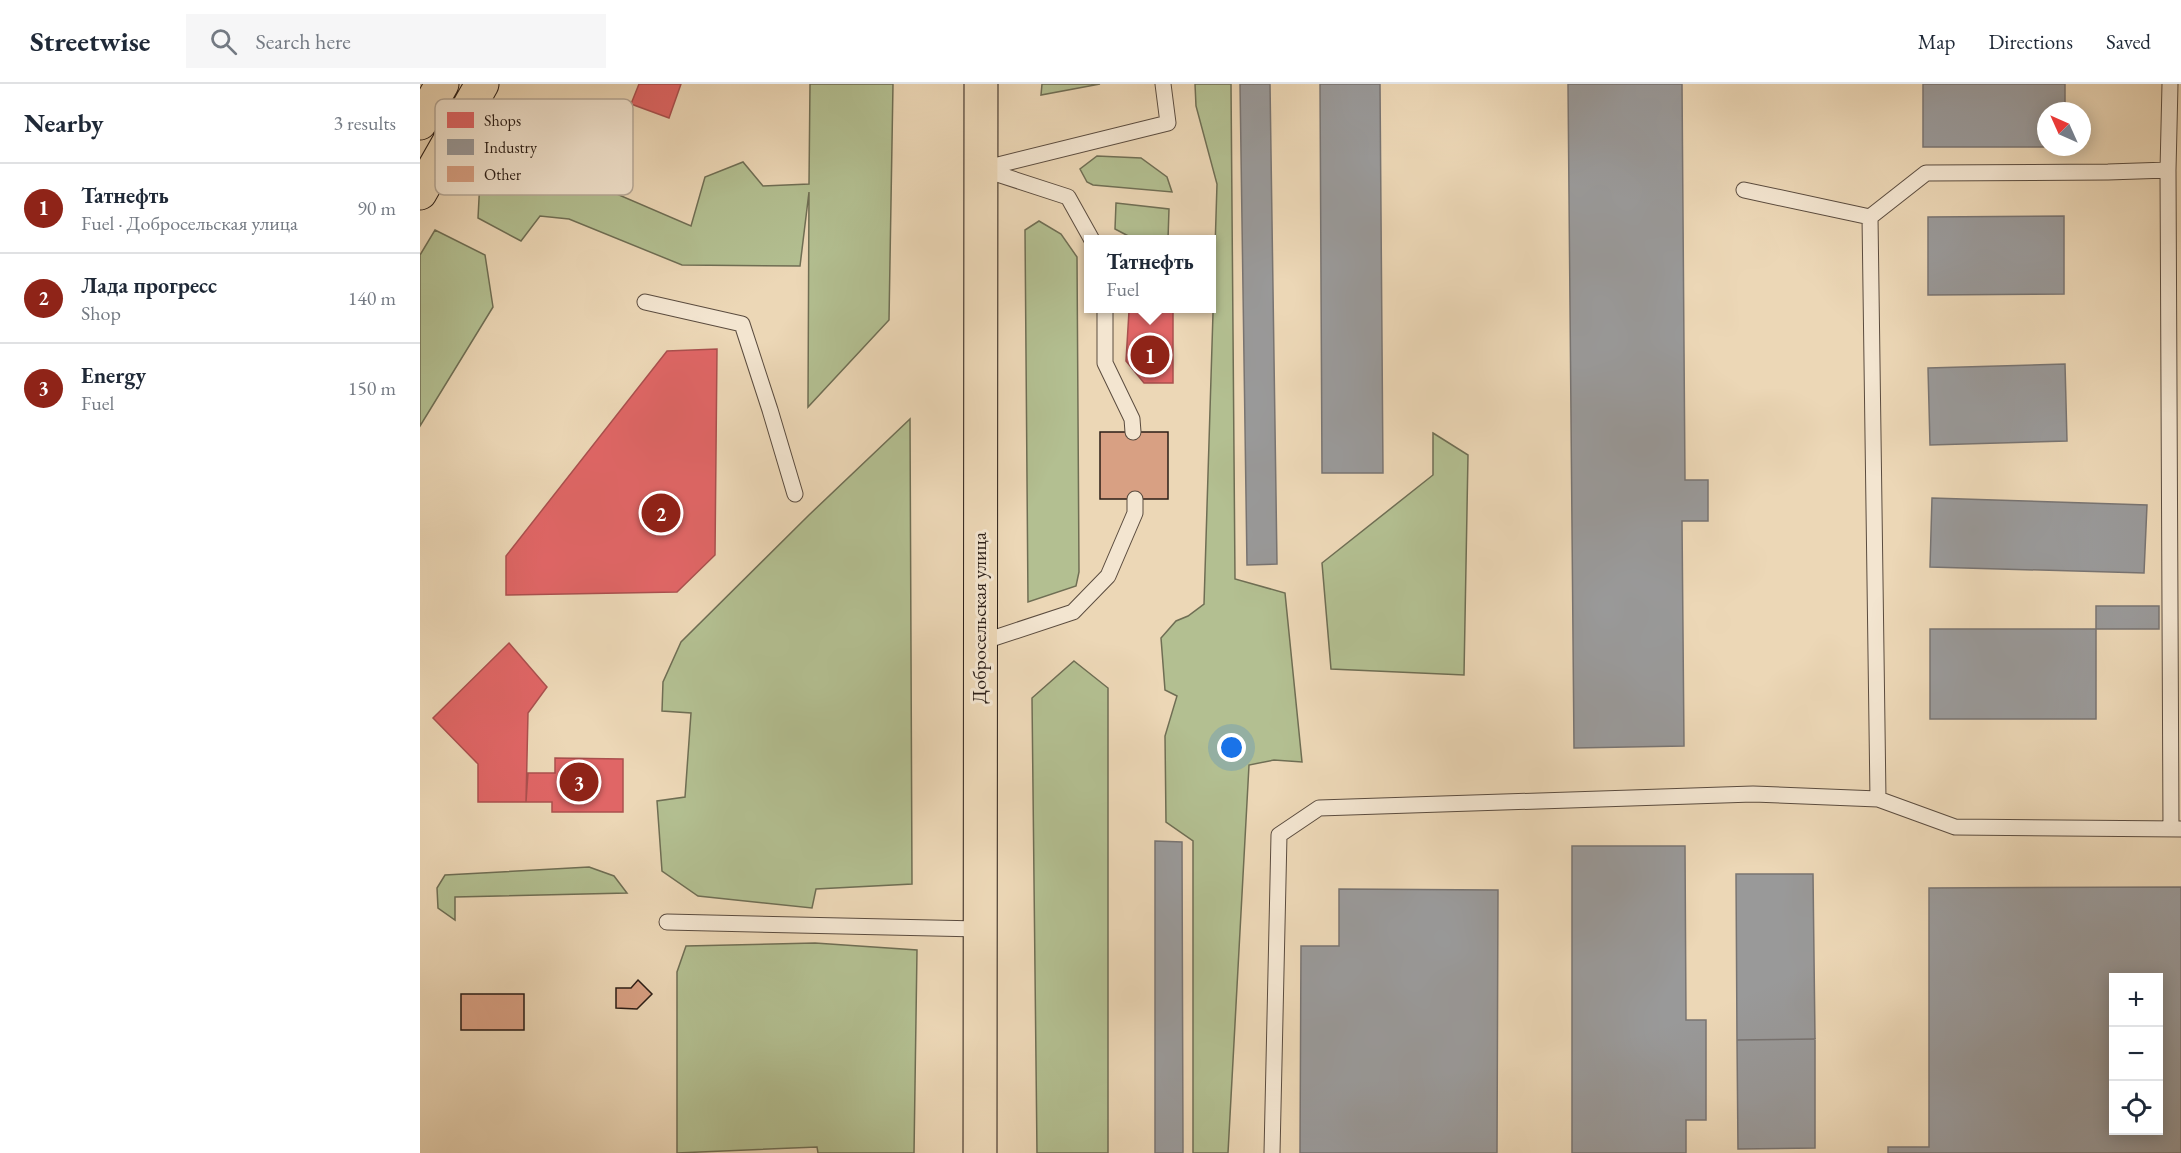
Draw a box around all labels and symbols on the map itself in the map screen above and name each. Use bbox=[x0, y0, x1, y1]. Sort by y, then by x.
legend bbox=[435, 99, 633, 195]
north arrow bbox=[2037, 102, 2091, 156]
text: Shops bbox=[484, 110, 521, 131]
text: Industry bbox=[484, 137, 538, 158]
text: Other bbox=[484, 164, 522, 185]
pin: 1 bbox=[1130, 332, 1170, 378]
pin: 2 bbox=[642, 490, 680, 536]
street label: Добросельская улица bbox=[966, 532, 992, 704]
your location bbox=[1217, 733, 1246, 762]
pin: 3 bbox=[560, 760, 598, 804]

